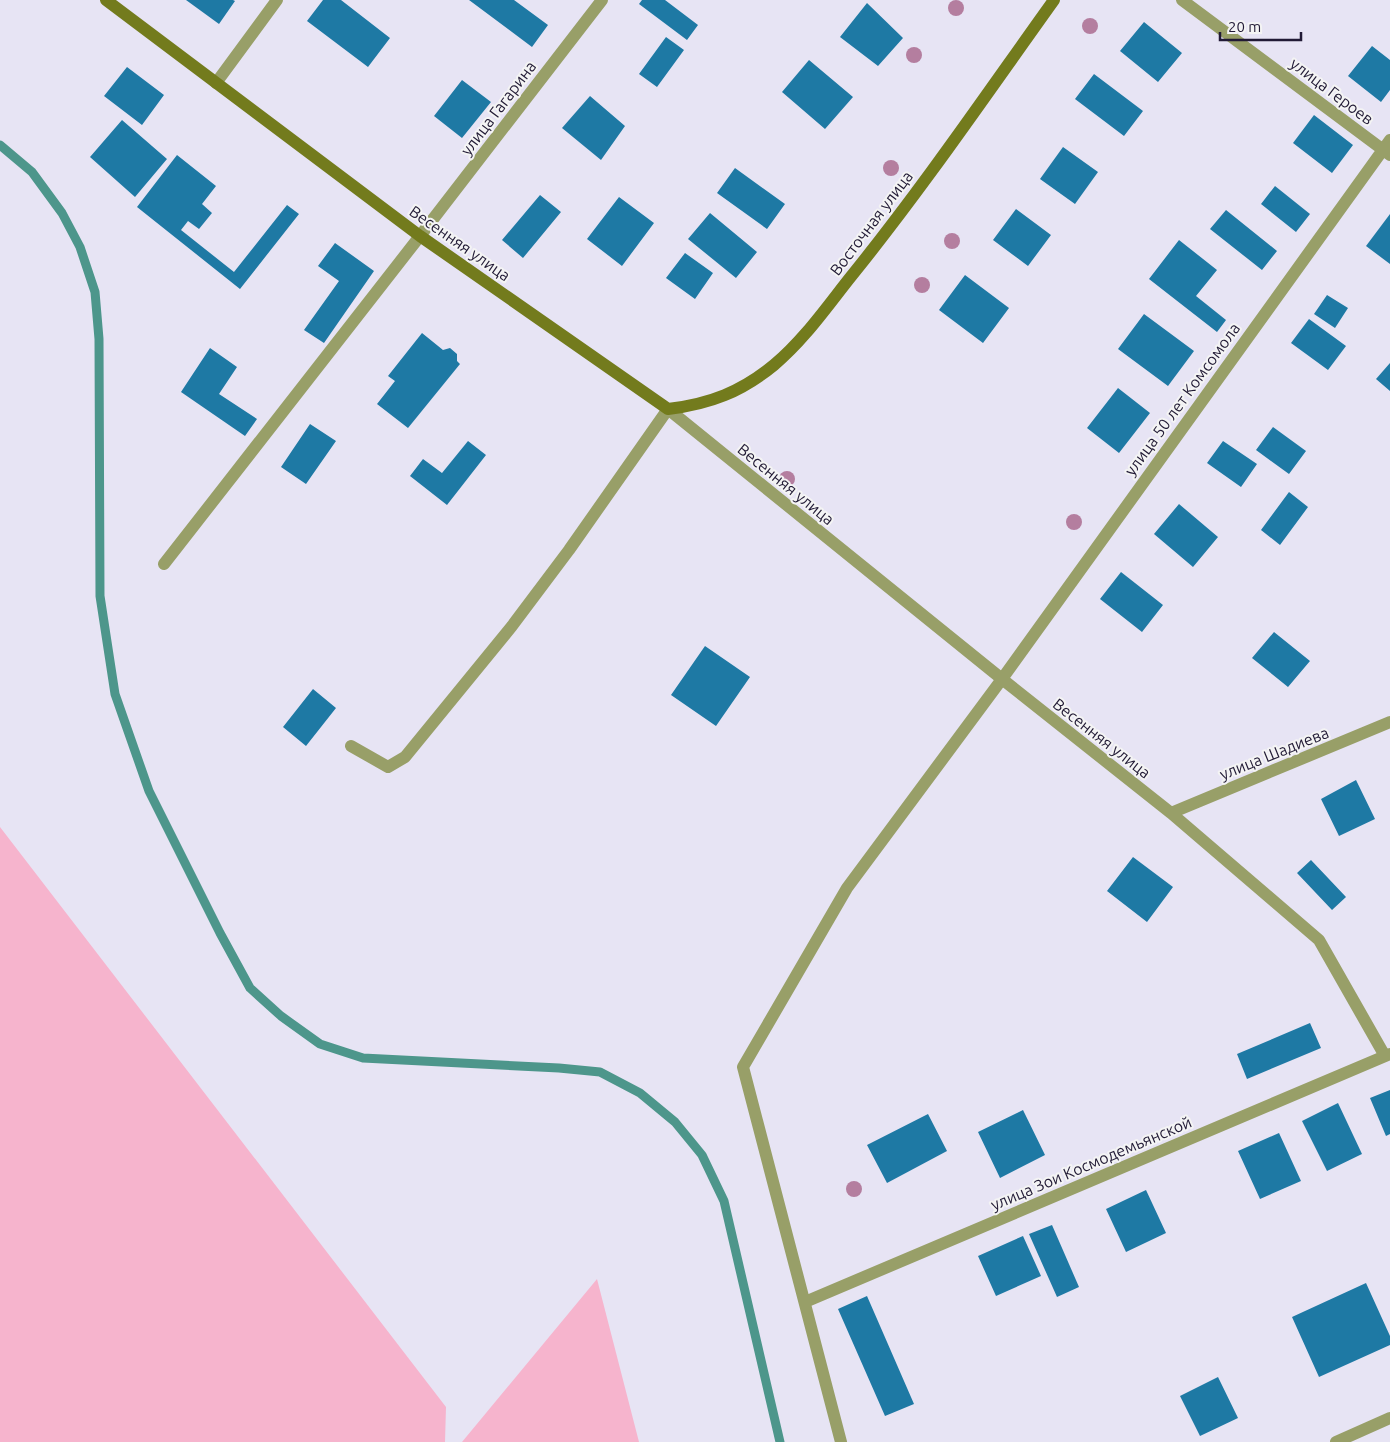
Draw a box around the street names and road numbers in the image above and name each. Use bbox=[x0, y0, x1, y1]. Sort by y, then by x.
street label: улица Героев bbox=[1287, 54, 1377, 128]
street label: улица Гагарина bbox=[457, 57, 539, 159]
street label: Восточная улица bbox=[826, 167, 916, 279]
street label: Весенняя улица bbox=[406, 202, 514, 284]
street label: улица 50 лет Комсомола bbox=[1121, 319, 1243, 479]
street label: Весенняя улица bbox=[734, 440, 838, 528]
street label: Весенняя улица bbox=[1050, 694, 1154, 782]
street label: улица Шадиева bbox=[1217, 723, 1331, 783]
street label: улица Зои Космодемьянской bbox=[988, 1112, 1194, 1214]

